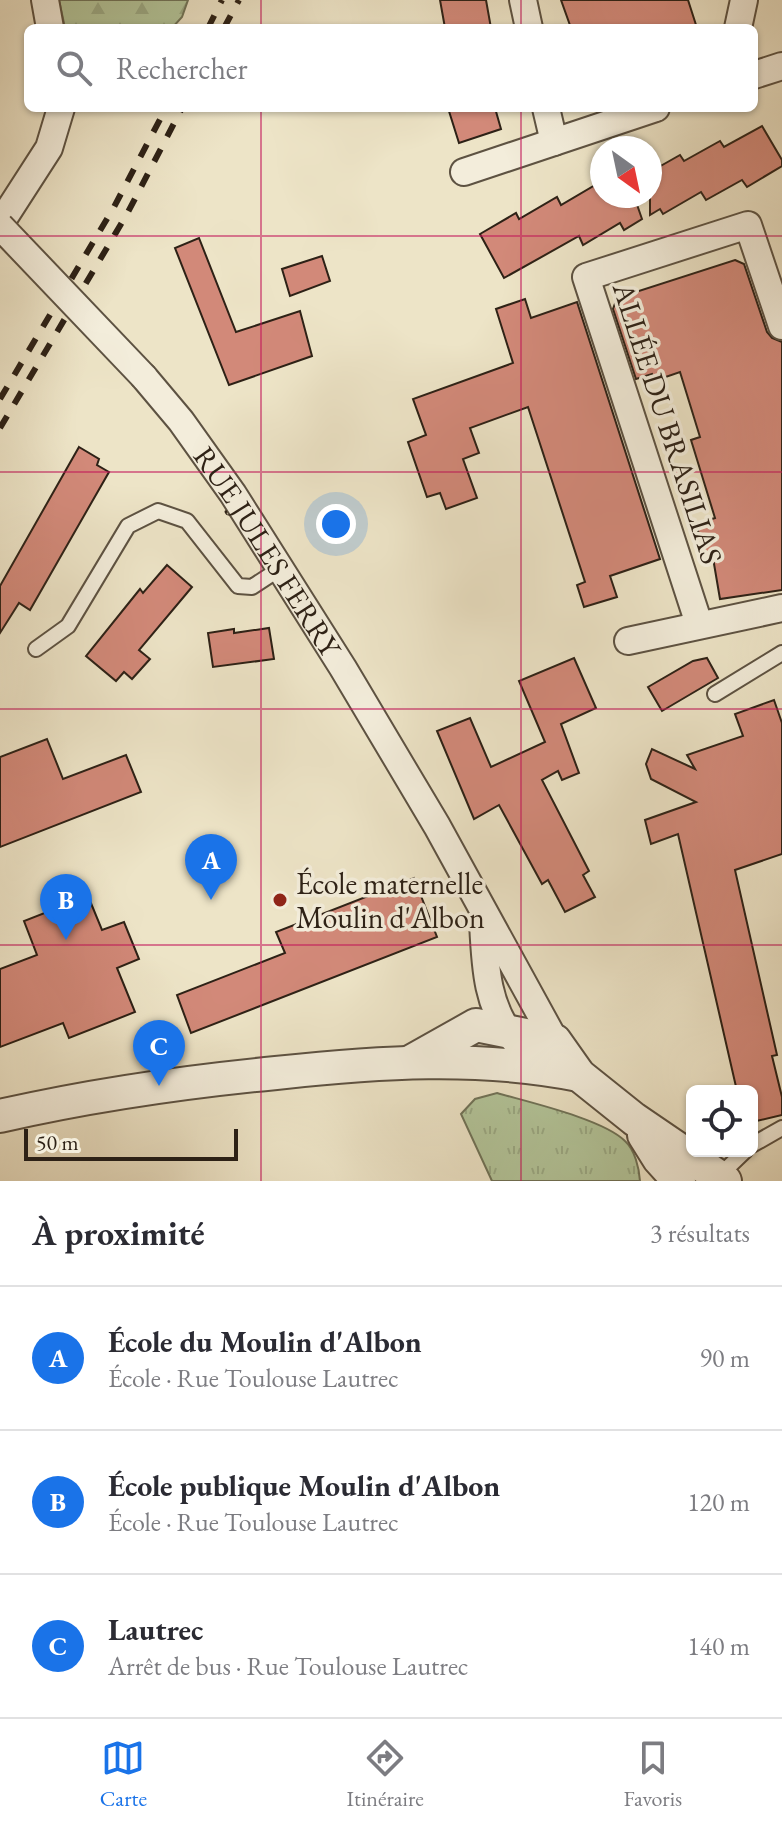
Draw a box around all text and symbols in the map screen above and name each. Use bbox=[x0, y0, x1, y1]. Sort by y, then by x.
search box bbox=[24, 24, 758, 112]
icon: search bbox=[52, 46, 96, 90]
text: Rechercher bbox=[116, 49, 248, 88]
north arrow bbox=[590, 136, 662, 208]
street label: ALLÉE DU BRASILIAS bbox=[604, 276, 732, 569]
street label: RUE JULES FERRY bbox=[185, 438, 351, 665]
your location bbox=[316, 504, 356, 544]
pin: A bbox=[185, 834, 237, 900]
place label: École maternelle Moulin d'Albon bbox=[296, 864, 485, 937]
pin: B bbox=[40, 874, 92, 940]
marker: École maternelle Moulin d'Albon bbox=[271, 891, 289, 909]
pin: C bbox=[133, 1020, 185, 1086]
map controls bbox=[686, 1085, 758, 1157]
button: locate bbox=[686, 1085, 758, 1157]
scale bar bbox=[24, 1125, 238, 1161]
text: 50 m bbox=[36, 1128, 79, 1157]
text: À proximité bbox=[32, 1211, 205, 1255]
text: 3 résultats bbox=[650, 1216, 750, 1250]
text: École du Moulin d'Albon bbox=[108, 1322, 422, 1361]
text: A bbox=[49, 1341, 67, 1375]
text: 90 m bbox=[700, 1341, 750, 1375]
text: École · Rue Toulouse Lautrec bbox=[108, 1361, 399, 1395]
text: École publique Moulin d'Albon bbox=[108, 1466, 500, 1505]
text: B bbox=[50, 1485, 66, 1519]
text: 120 m bbox=[687, 1485, 750, 1519]
text: École · Rue Toulouse Lautrec bbox=[108, 1505, 399, 1539]
text: Lautrec bbox=[108, 1610, 203, 1649]
text: C bbox=[49, 1629, 67, 1663]
text: 140 m bbox=[687, 1629, 750, 1663]
text: Arrêt de bus · Rue Toulouse Lautrec bbox=[108, 1649, 468, 1683]
tab: Carte bbox=[100, 1736, 147, 1813]
tab: Itinéraire bbox=[347, 1736, 424, 1813]
tab: Favoris bbox=[623, 1736, 682, 1813]

